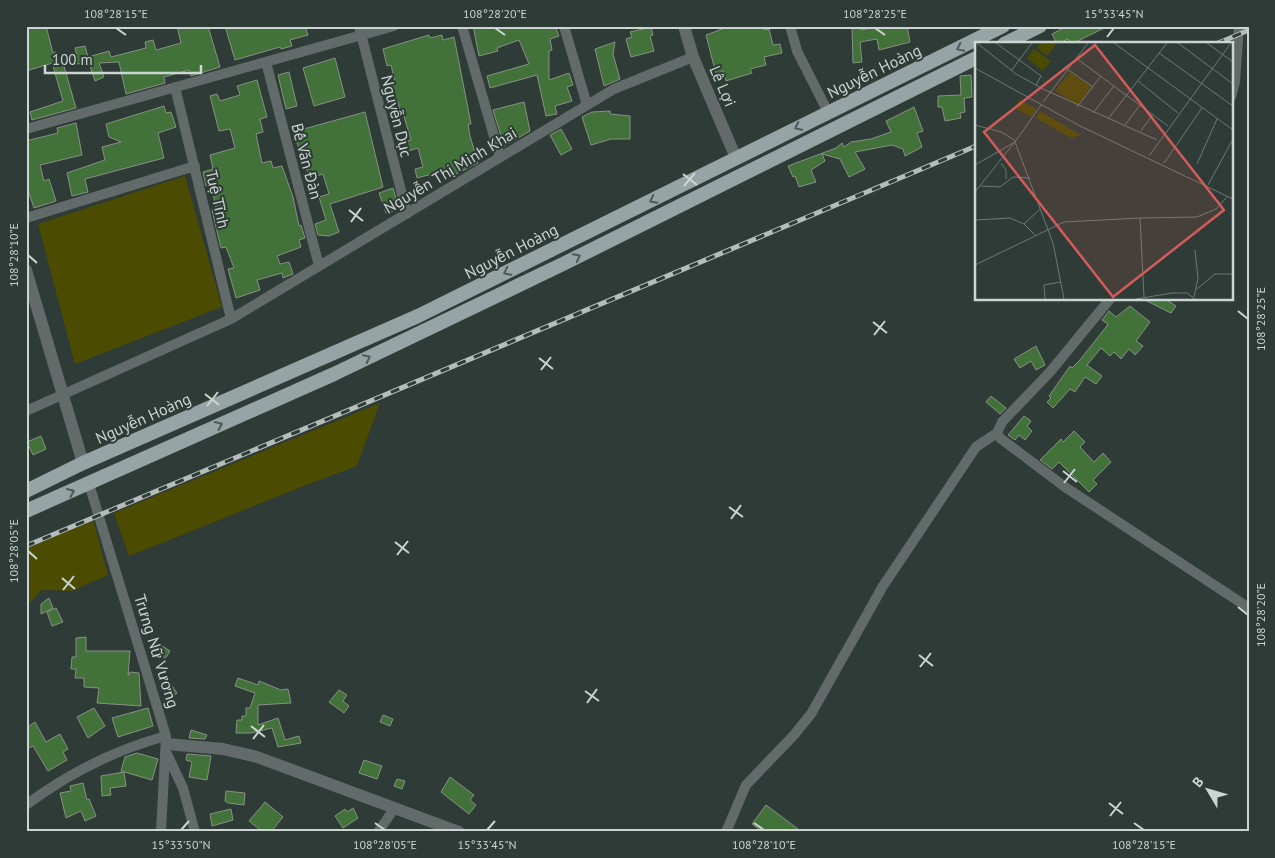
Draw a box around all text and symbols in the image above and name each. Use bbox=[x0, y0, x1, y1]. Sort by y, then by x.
text: 108°28'15"E bbox=[84, 6, 148, 21]
text: 108°28'20"E bbox=[463, 6, 527, 21]
text: 108°28'25"E bbox=[843, 6, 907, 21]
text: 15°33'45"N bbox=[1084, 6, 1144, 21]
street label: Nguyễn Hoàng bbox=[824, 40, 924, 102]
scale bar bbox=[45, 42, 201, 74]
one-way arrow bbox=[956, 42, 965, 52]
inset map bbox=[975, 42, 1232, 300]
text: 100 m bbox=[52, 50, 93, 69]
street label: Lê Lợi bbox=[705, 62, 741, 110]
street label: Nguyễn Dục bbox=[377, 73, 417, 159]
street label: Bế Văn Đàn bbox=[287, 121, 327, 201]
one-way arrow bbox=[794, 121, 803, 131]
street label: Nguyễn Thị Minh Khai bbox=[380, 122, 520, 218]
street label: Tuệ Tĩnh bbox=[202, 168, 234, 230]
one-way arrow bbox=[649, 193, 658, 203]
street label: Nguyễn Hoàng bbox=[461, 219, 561, 283]
text: 108°28'10"E bbox=[6, 223, 21, 287]
one-way arrow bbox=[571, 254, 580, 264]
one-way arrow bbox=[503, 266, 512, 276]
text: 108°28'25"E bbox=[1253, 287, 1268, 351]
one-way arrow bbox=[362, 354, 371, 364]
street label: Nguyễn Hoàng bbox=[92, 388, 194, 448]
one-way arrow bbox=[214, 421, 223, 432]
one-way arrow bbox=[66, 487, 75, 498]
text: 108°28'05"E bbox=[6, 519, 21, 583]
text: 108°28'20"E bbox=[1253, 583, 1268, 647]
street label: Trưng Nữ Vương bbox=[130, 592, 184, 710]
north arrow bbox=[1182, 766, 1232, 816]
text: B bbox=[1188, 773, 1207, 791]
text: 15°33'50"N bbox=[151, 837, 211, 852]
text: 108°28'05"E bbox=[353, 837, 417, 852]
text: 15°33'45"N bbox=[457, 837, 517, 852]
text: 108°28'10"E bbox=[732, 837, 796, 852]
text: 108°28'15"E bbox=[1112, 837, 1176, 852]

